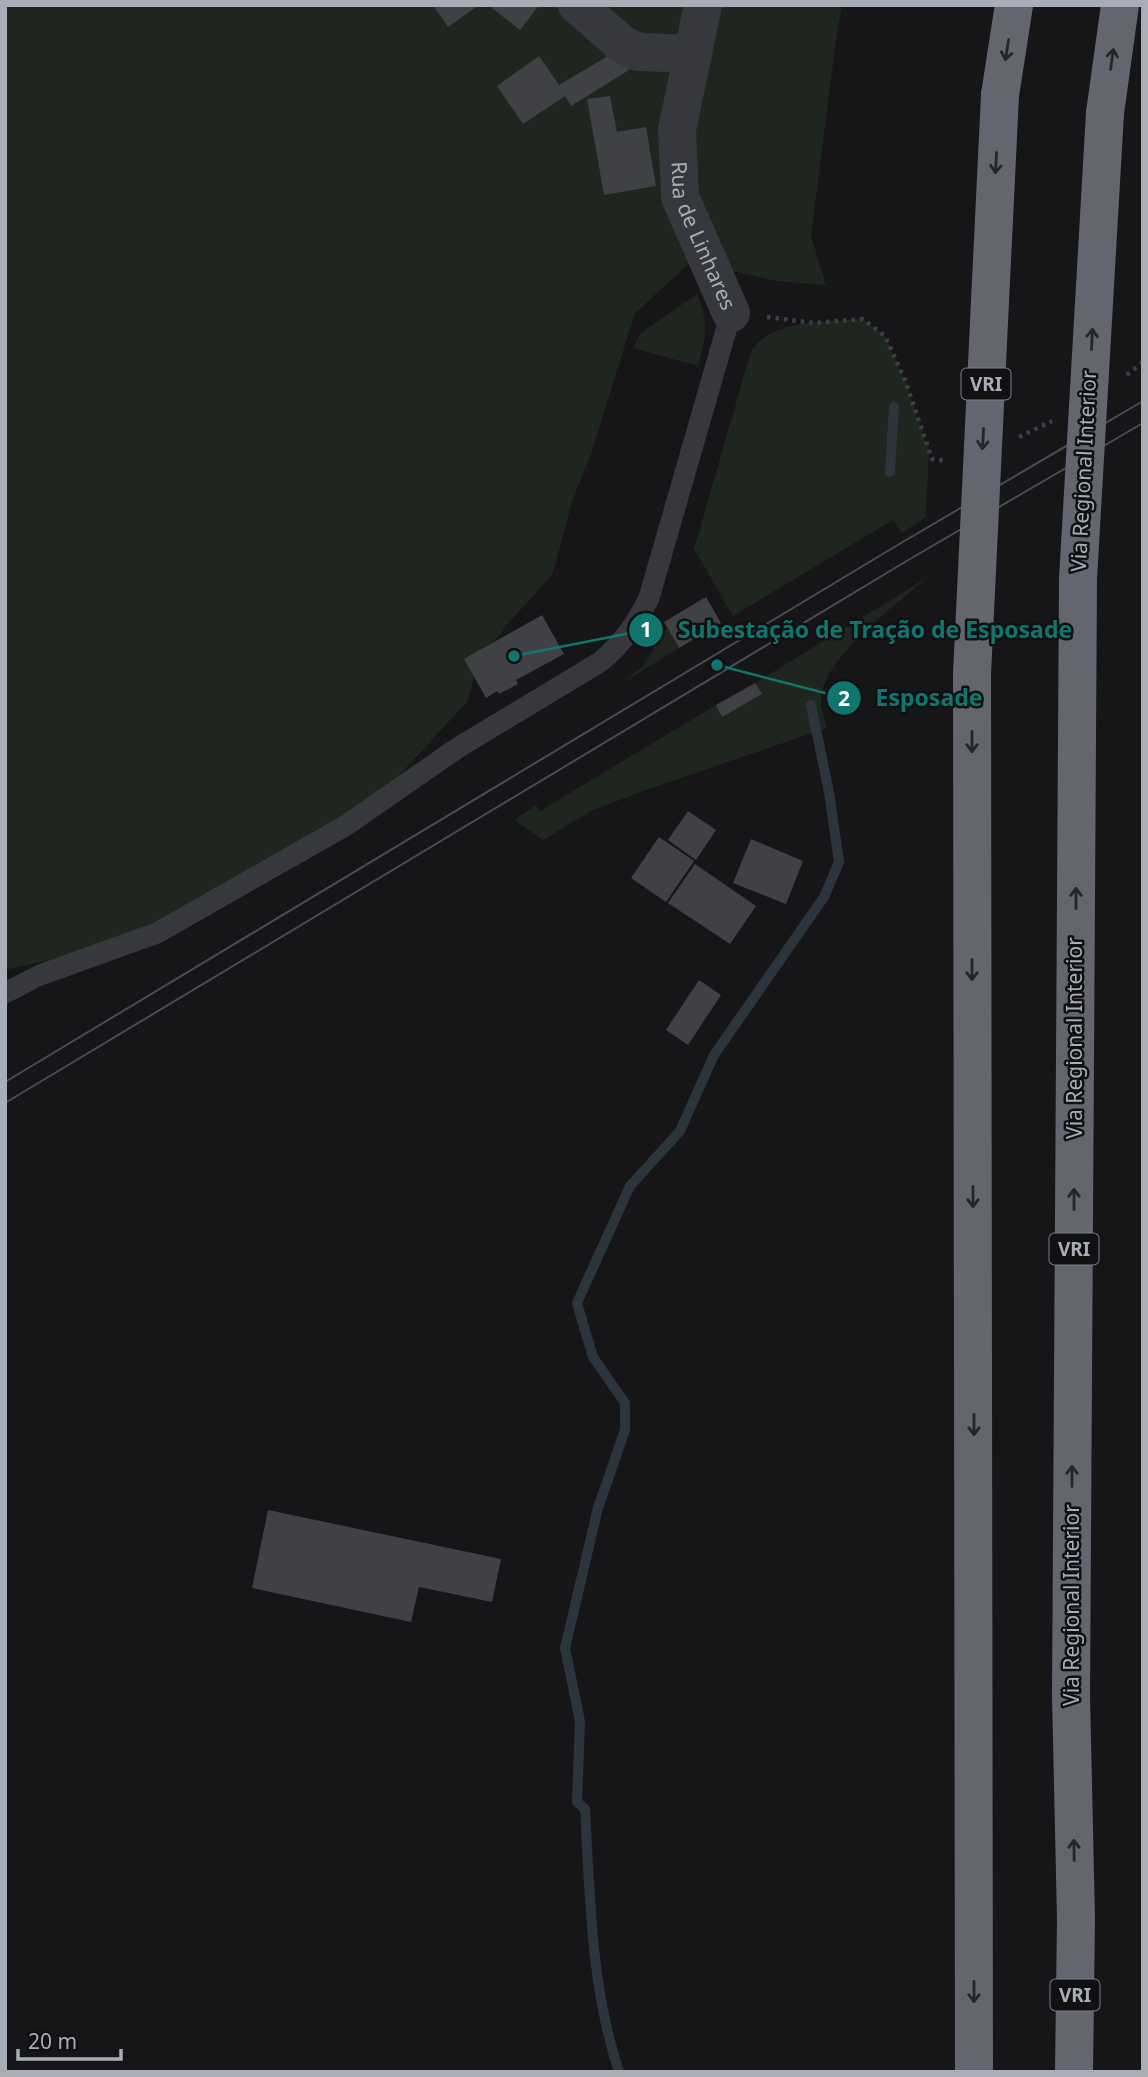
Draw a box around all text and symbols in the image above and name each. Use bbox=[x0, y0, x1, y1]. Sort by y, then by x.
one-way arrow bbox=[1000, 38, 1013, 61]
one-way arrow bbox=[1106, 48, 1119, 71]
one-way arrow bbox=[990, 151, 1003, 174]
street label: Rua de Linhares bbox=[665, 161, 743, 314]
one-way arrow bbox=[1085, 328, 1098, 351]
road number: VRI bbox=[962, 368, 1010, 400]
street label: Via Regional Interior bbox=[1064, 369, 1102, 572]
one-way arrow bbox=[976, 427, 989, 450]
callout: Subestação de Tração de Esposade bbox=[628, 608, 1086, 652]
text: Subestação de Tração de Esposade bbox=[678, 613, 1072, 645]
text: 1 bbox=[640, 615, 652, 643]
callout: Esposade bbox=[826, 676, 996, 720]
text: Esposade bbox=[876, 681, 982, 713]
text: 2 bbox=[838, 684, 850, 712]
one-way arrow bbox=[965, 731, 979, 754]
one-way arrow bbox=[1069, 887, 1083, 910]
street label: Via Regional Interior bbox=[1060, 937, 1088, 1139]
one-way arrow bbox=[965, 958, 979, 981]
one-way arrow bbox=[966, 1186, 980, 1209]
one-way arrow bbox=[1067, 1188, 1081, 1211]
road number: VRI bbox=[1050, 1233, 1098, 1264]
one-way arrow bbox=[967, 1413, 981, 1436]
one-way arrow bbox=[1065, 1465, 1079, 1488]
street label: Via Regional Interior bbox=[1057, 1504, 1085, 1706]
one-way arrow bbox=[1067, 1839, 1081, 1862]
one-way arrow bbox=[968, 1980, 981, 2003]
road number: VRI bbox=[1050, 1980, 1100, 2010]
scale bar bbox=[18, 2018, 121, 2062]
text: 20 m bbox=[28, 2027, 77, 2055]

